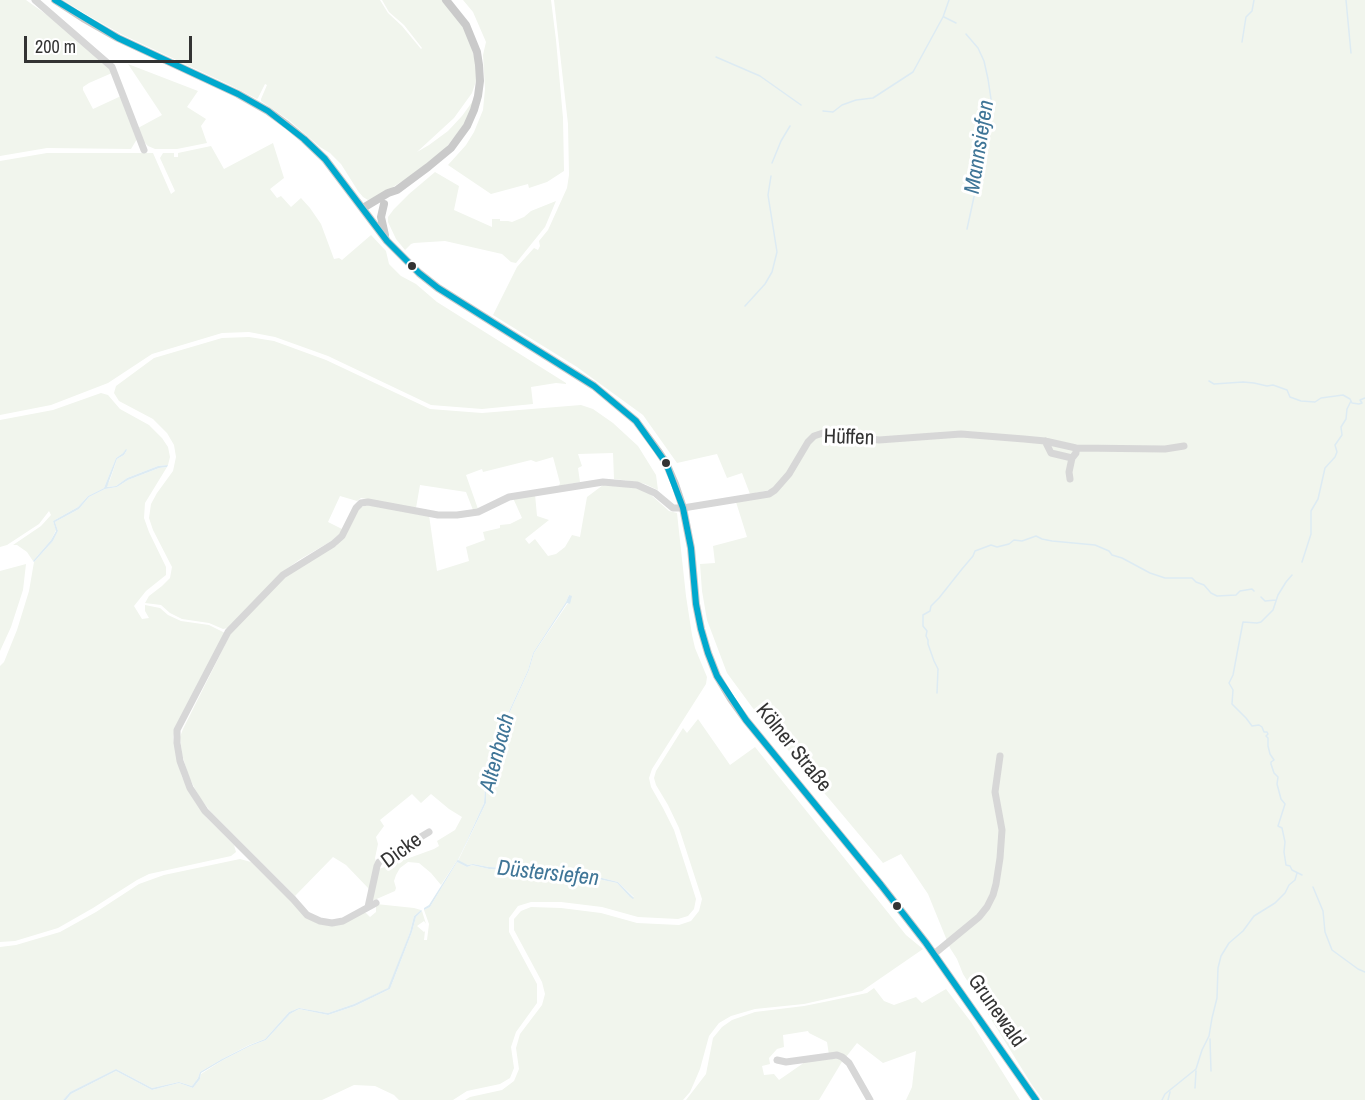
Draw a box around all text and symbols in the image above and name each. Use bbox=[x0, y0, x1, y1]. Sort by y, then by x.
scale bar bbox=[27, 24, 195, 62]
text: 200 m bbox=[35, 34, 76, 59]
water label: Mannsiefen bbox=[960, 98, 1000, 196]
unlabelled marker bbox=[406, 260, 418, 272]
street label: Hüffen bbox=[823, 425, 875, 451]
unlabelled marker bbox=[660, 457, 672, 469]
street label: Kölner Straße bbox=[750, 699, 836, 797]
water label: Altenbach bbox=[475, 711, 521, 795]
street label: Dicke bbox=[377, 828, 427, 874]
water label: Düstersiefen bbox=[496, 856, 600, 892]
unlabelled marker bbox=[891, 900, 903, 912]
street label: Grunewald bbox=[962, 970, 1030, 1052]

